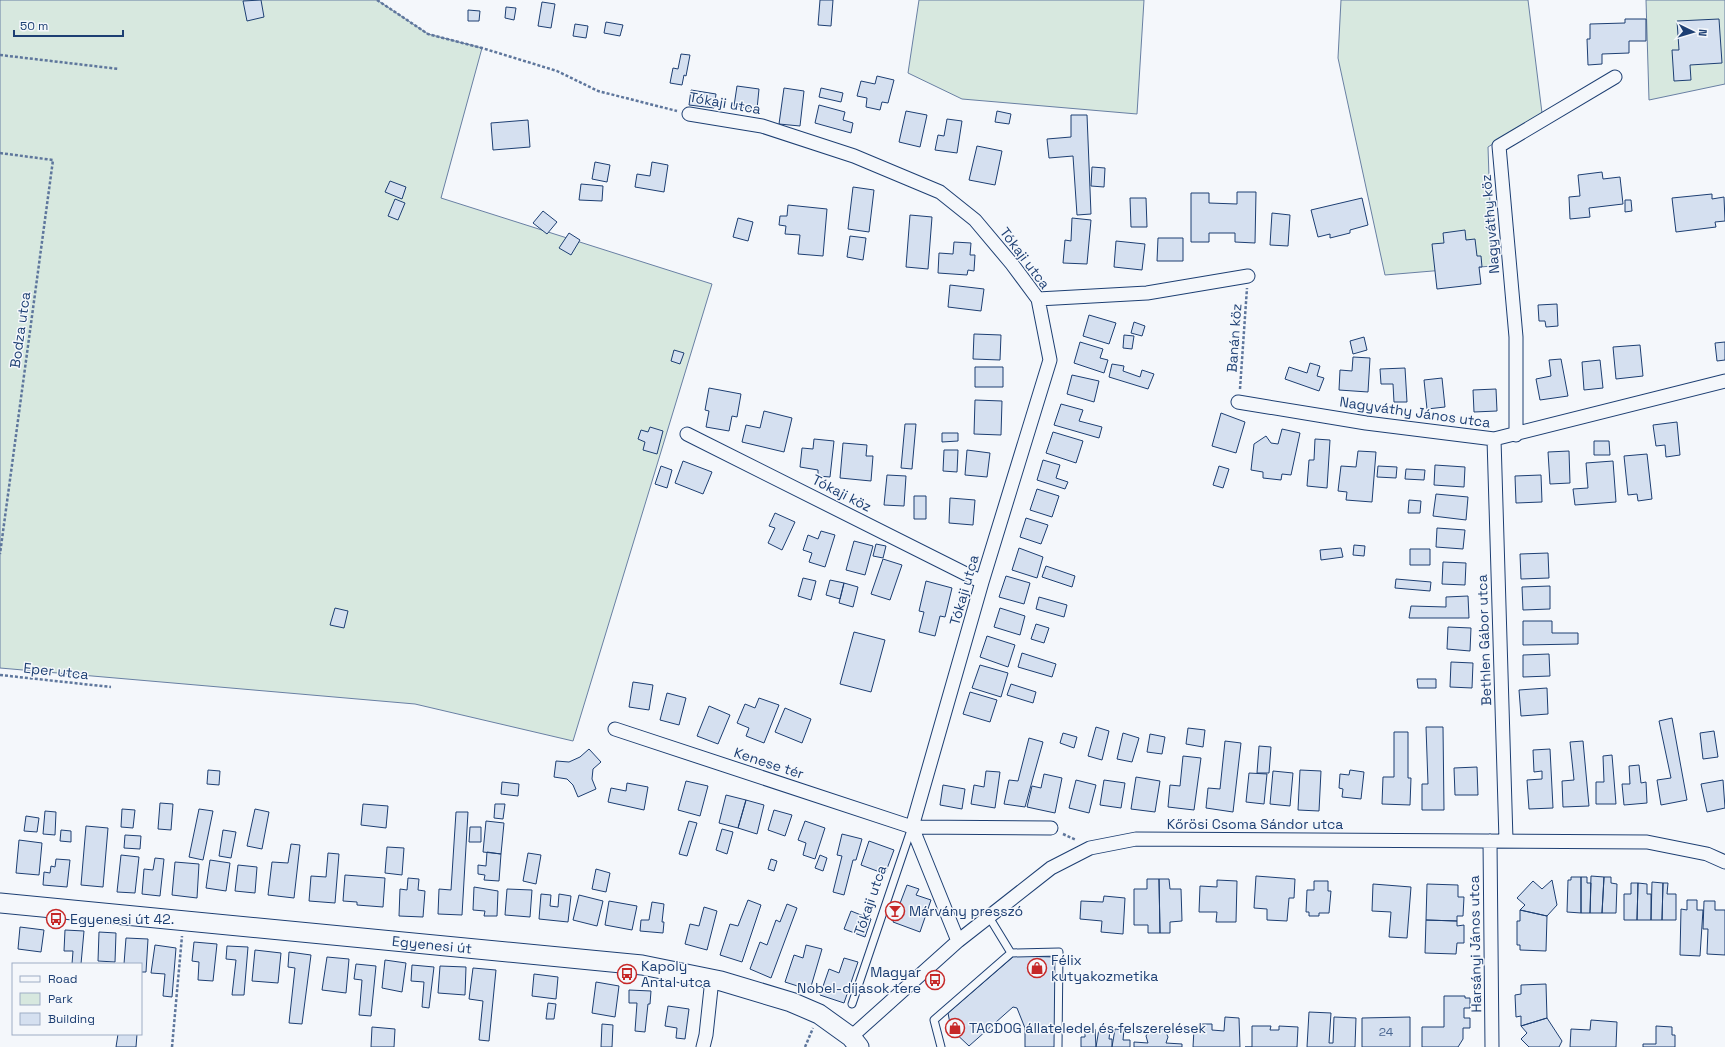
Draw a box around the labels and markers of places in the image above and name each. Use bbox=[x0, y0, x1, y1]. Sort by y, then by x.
bar icon: Márvány presszó bbox=[884, 900, 906, 922]
place label: Márvány presszó bbox=[909, 902, 1023, 920]
bus stop icon: Egyenesi út 42. bbox=[45, 908, 67, 930]
place label: Egyenesi út 42. bbox=[70, 910, 174, 928]
place label: Félix kutyakozmetika bbox=[1051, 951, 1158, 985]
place label: Kapoly Antal utca bbox=[641, 957, 711, 991]
shop icon: Félix kutyakozmetika bbox=[1026, 957, 1048, 979]
bus stop icon: Kapoly Antal utca bbox=[616, 963, 638, 985]
place label: Magyar Nobel-díjasok tere bbox=[797, 963, 921, 997]
bus stop icon: Magyar Nobel-díjasok tere bbox=[924, 969, 946, 991]
shop icon: TACDOG állateledel és felszerelések bbox=[944, 1017, 966, 1039]
place label: TACDOG állateledel és felszerelések bbox=[969, 1019, 1207, 1037]

